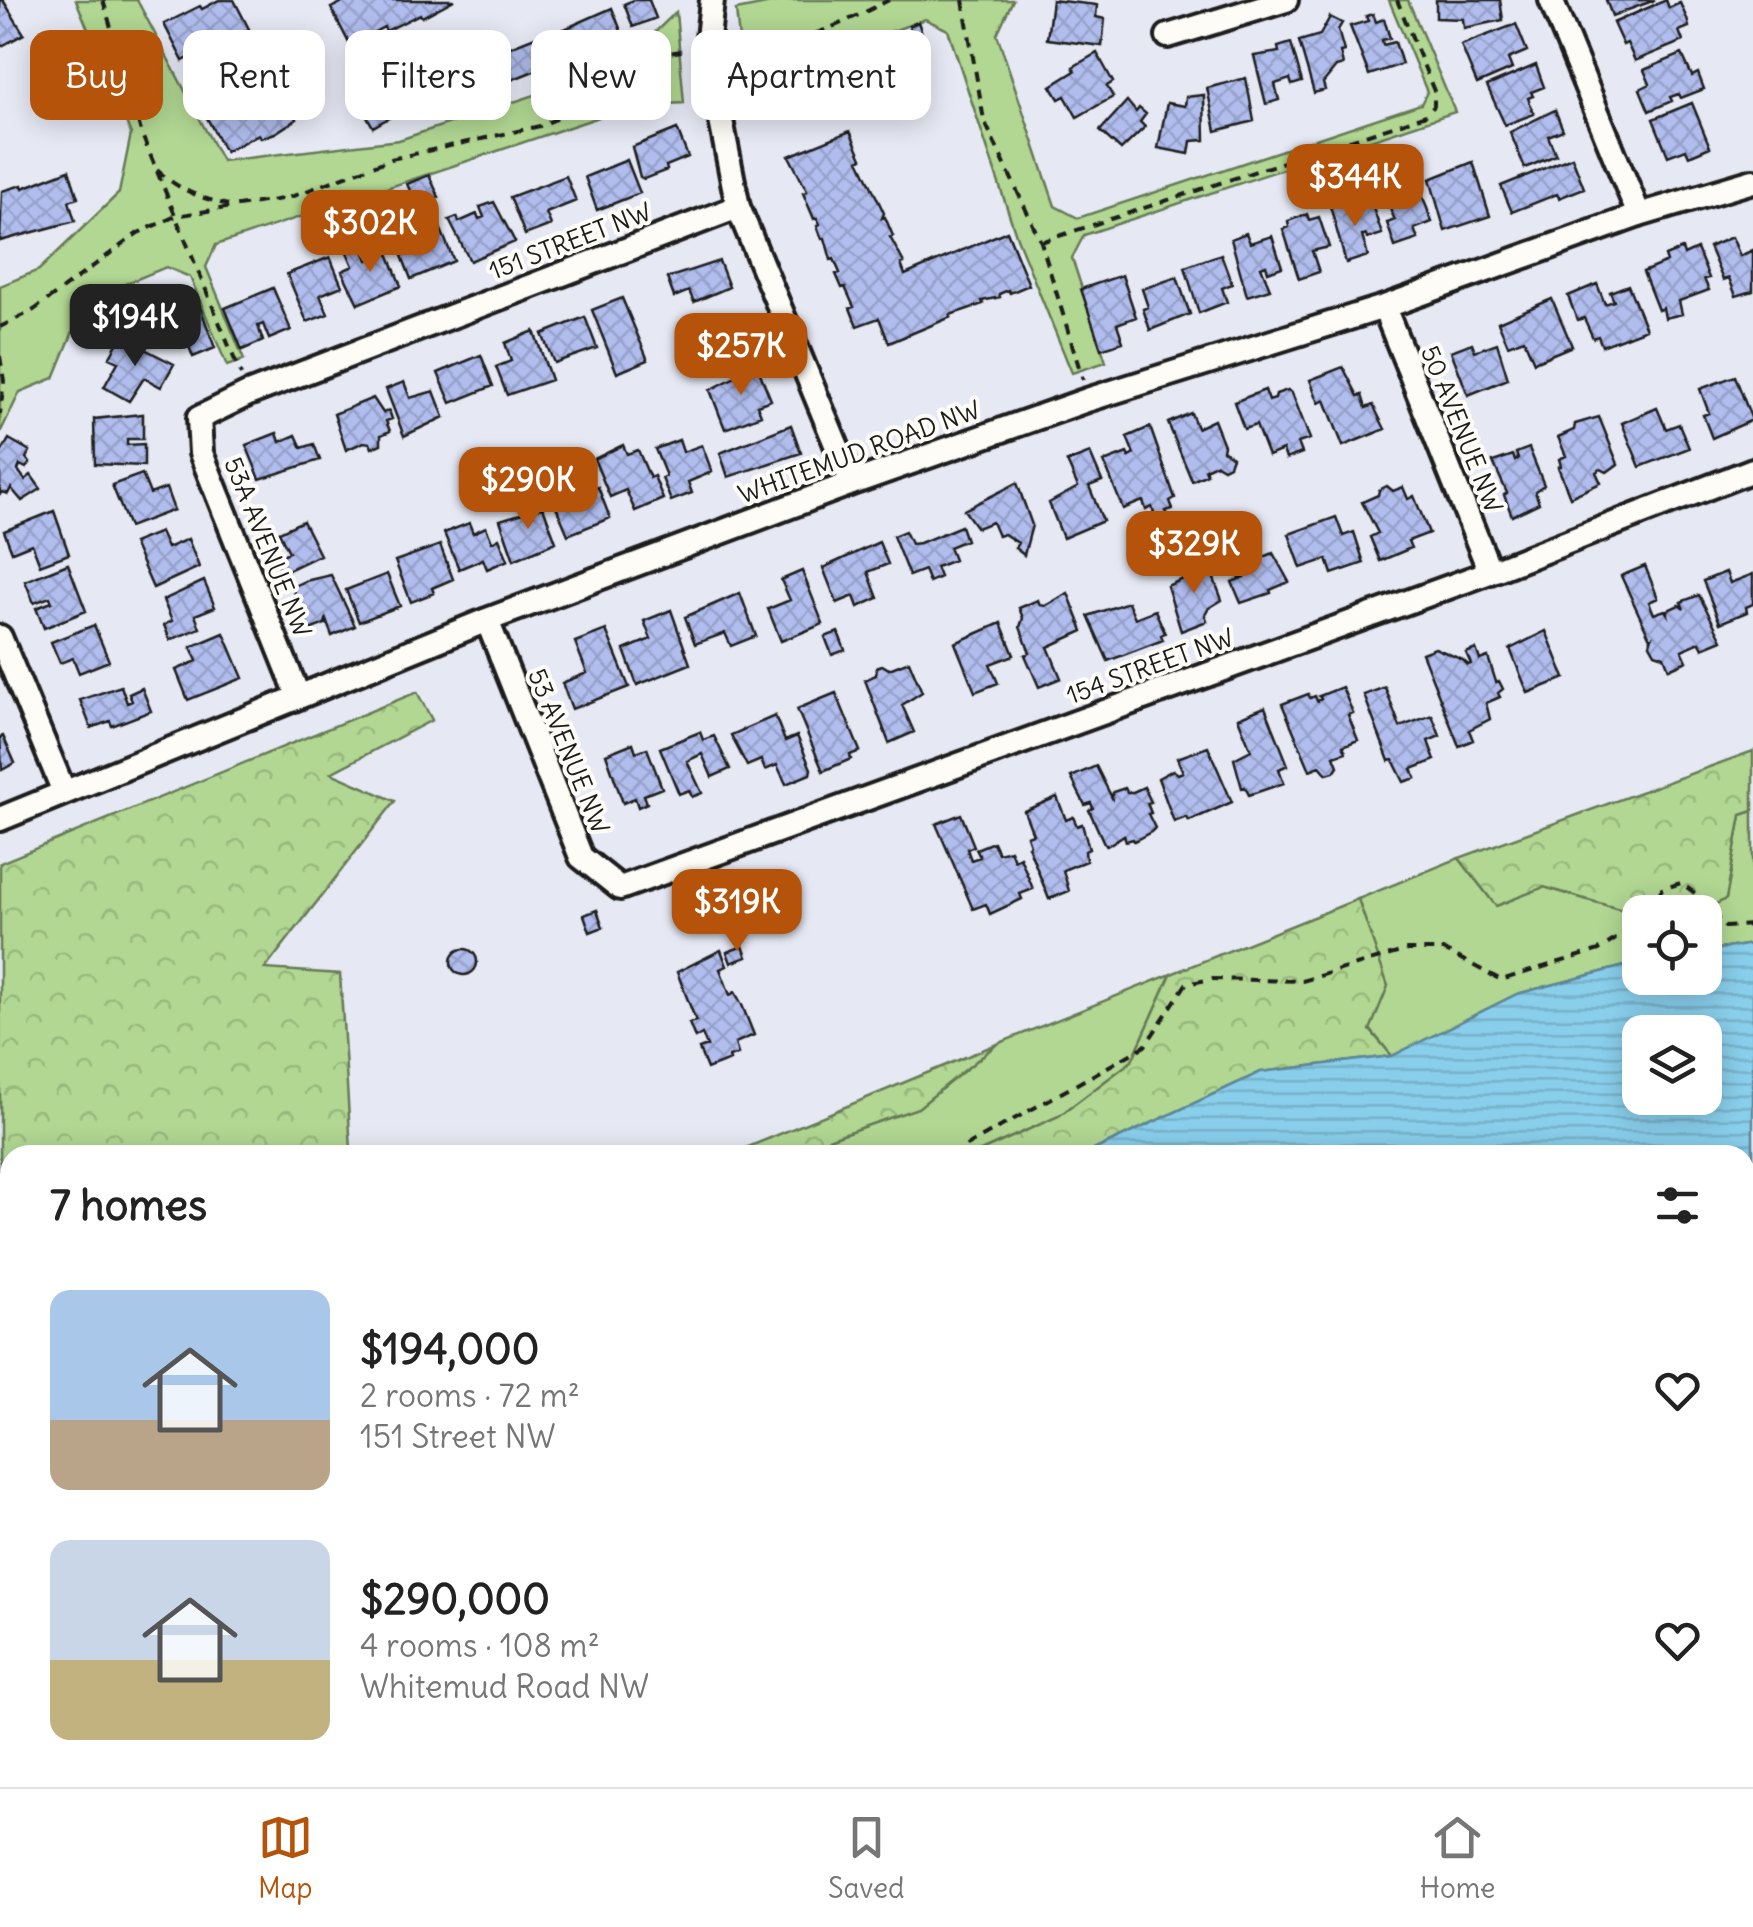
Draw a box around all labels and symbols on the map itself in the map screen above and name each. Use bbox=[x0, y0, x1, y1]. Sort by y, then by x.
pin: $344K bbox=[1285, 144, 1425, 229]
pin: $302K bbox=[300, 190, 440, 275]
street label: 151 STREET NW bbox=[484, 195, 656, 287]
pin: $194K bbox=[65, 284, 205, 369]
pin: $257K bbox=[671, 313, 811, 398]
street label: 50 AVENUE NW bbox=[1414, 341, 1510, 517]
street label: WHITEMUD ROAD NW bbox=[734, 393, 984, 511]
pin: $290K bbox=[458, 447, 598, 532]
street label: 53A AVENUE NW bbox=[217, 452, 319, 642]
pin: $329K bbox=[1124, 511, 1264, 596]
street label: 154 STREET NW bbox=[1062, 621, 1238, 711]
street label: 53 AVENUE NW bbox=[521, 664, 617, 838]
pin: $319K bbox=[667, 869, 807, 954]

